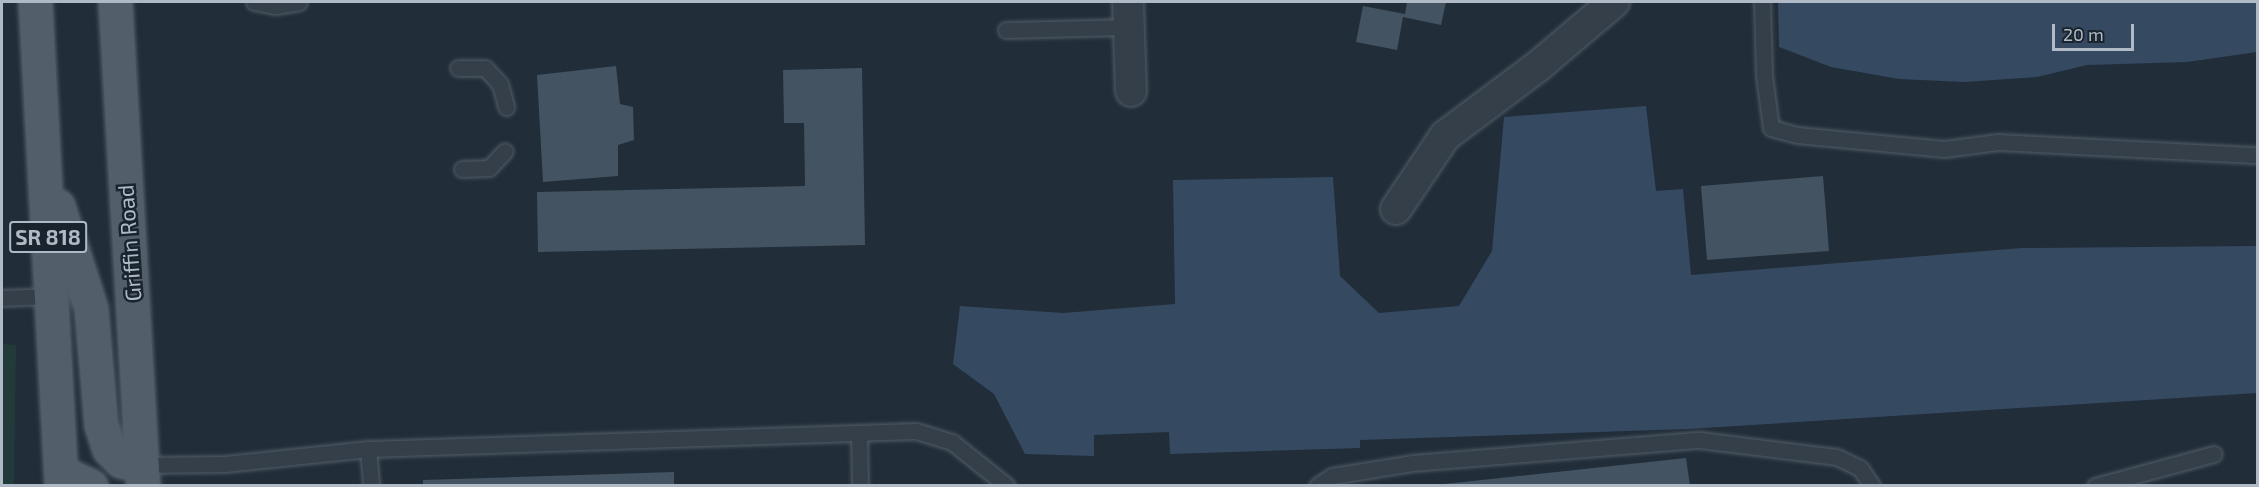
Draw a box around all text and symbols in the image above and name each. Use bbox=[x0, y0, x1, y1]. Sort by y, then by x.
scale bar bbox=[2055, 12, 2138, 50]
text: 20 m bbox=[2063, 23, 2104, 45]
street label: Griffin Road bbox=[112, 184, 146, 302]
road number: SR 818 bbox=[9, 219, 87, 255]

